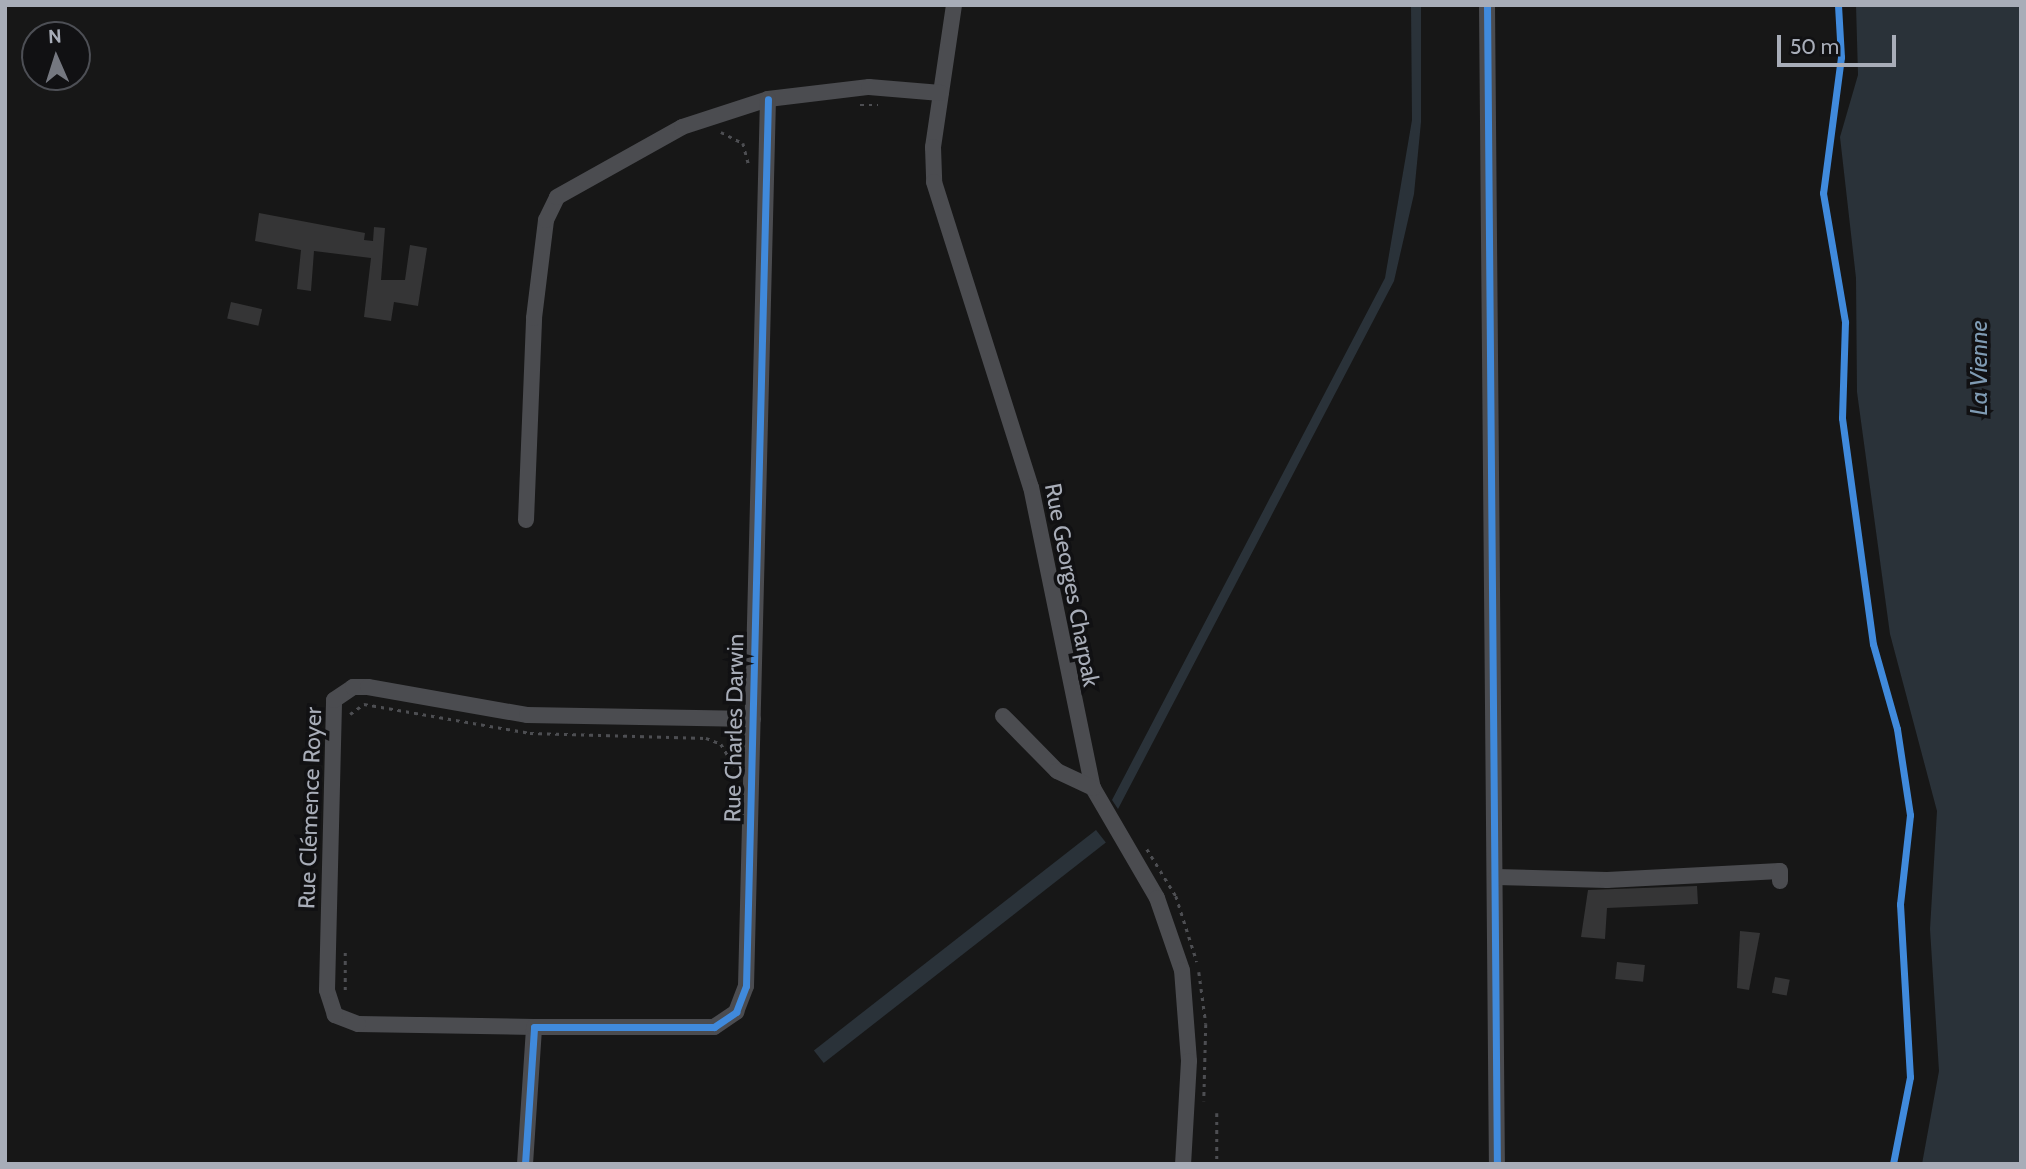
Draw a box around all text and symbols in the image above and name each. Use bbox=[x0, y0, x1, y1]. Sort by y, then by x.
north arrow bbox=[21, 21, 91, 91]
scale bar bbox=[1781, 21, 1900, 65]
text: N bbox=[48, 25, 62, 48]
text: 50 m bbox=[1790, 34, 1839, 59]
water label: La Vienne bbox=[1965, 320, 1993, 416]
street label: Rue Georges Charpak bbox=[1039, 481, 1105, 689]
street label: Rue Charles Darwin bbox=[719, 633, 749, 823]
street label: Rue Clémence Royer bbox=[293, 707, 327, 909]

